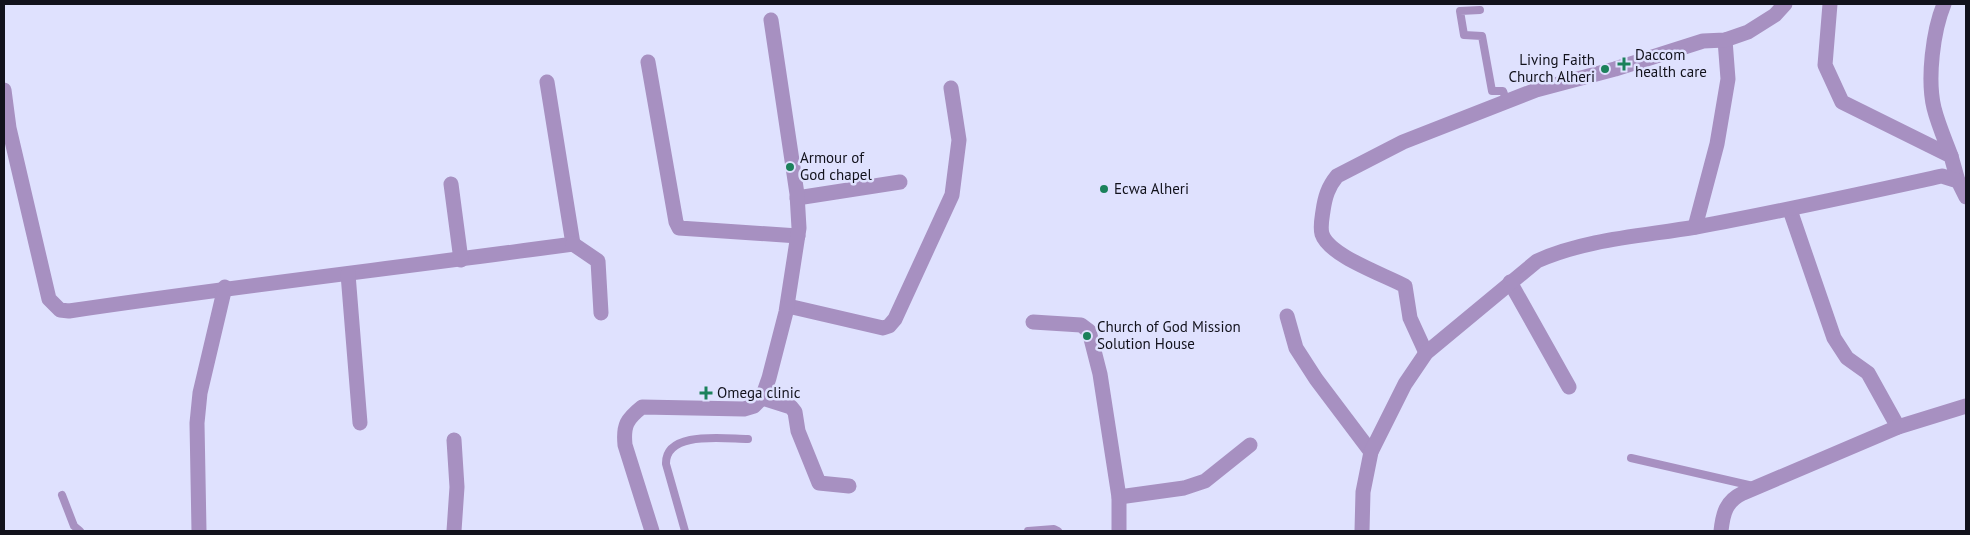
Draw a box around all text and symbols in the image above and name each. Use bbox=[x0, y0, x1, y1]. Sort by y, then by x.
place label: Daccom health care bbox=[1635, 45, 1707, 81]
place label: Living Faith Church Alheri bbox=[1508, 50, 1595, 86]
marker: Daccom health care bbox=[1617, 57, 1631, 71]
marker: Living Faith Church Alheri bbox=[1599, 63, 1611, 75]
place label: Armour of God chapel bbox=[800, 148, 872, 184]
marker: Armour of God chapel bbox=[784, 161, 796, 173]
place label: Ecwa Alheri bbox=[1114, 179, 1189, 198]
marker: Ecwa Alheri bbox=[1098, 183, 1110, 195]
place label: Church of God Mission Solution House bbox=[1097, 317, 1241, 353]
marker: Church of God Mission Solution House bbox=[1081, 330, 1093, 342]
place label: Omega clinic bbox=[717, 383, 801, 402]
marker: Omega clinic bbox=[699, 386, 713, 400]

